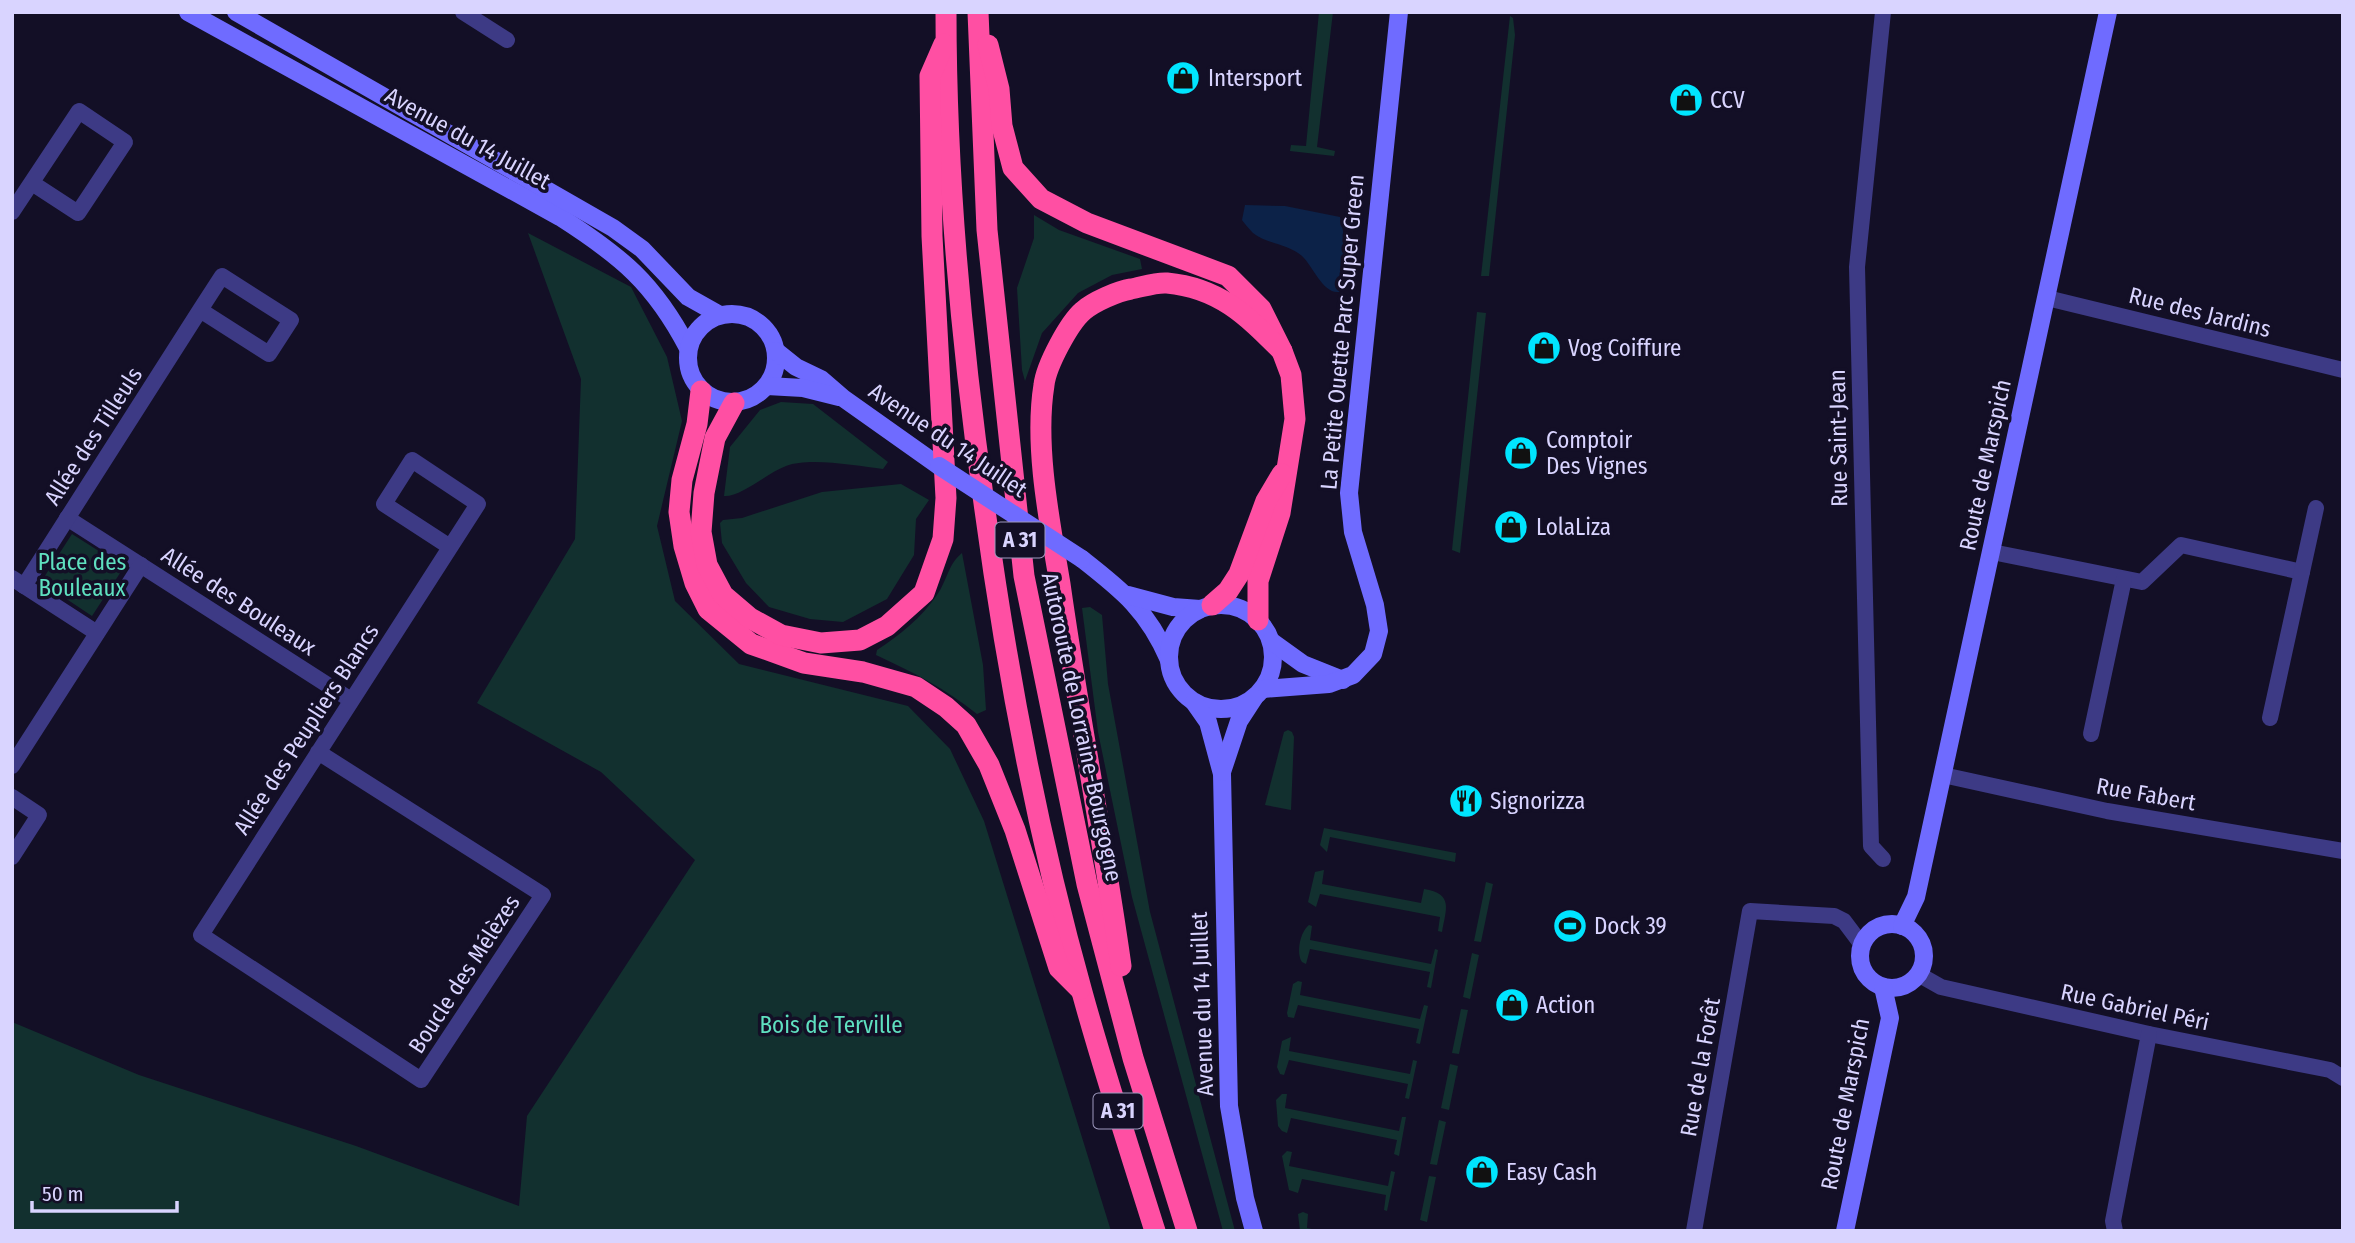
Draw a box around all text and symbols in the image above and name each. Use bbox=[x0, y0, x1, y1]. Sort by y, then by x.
shop icon: Intersport bbox=[1164, 59, 1202, 97]
place label: Intersport bbox=[1208, 64, 1303, 92]
street label: Avenue du 14 Juillet bbox=[380, 81, 556, 195]
shop icon: CCV bbox=[1667, 81, 1705, 119]
place label: CCV bbox=[1710, 86, 1745, 114]
street label: La Petite Ouette Parc Super Green bbox=[1314, 173, 1370, 491]
street label: Rue des Jardins bbox=[2126, 281, 2274, 343]
shop icon: Vog Coiffure bbox=[1525, 329, 1563, 367]
place label: Vog Coiffure bbox=[1568, 334, 1681, 362]
street label: Allée des Tilleuls bbox=[38, 362, 148, 510]
street label: Rue Saint-Jean bbox=[1823, 369, 1853, 507]
street label: Avenue du 14 Juillet bbox=[864, 377, 1033, 504]
street label: Route de Marspich bbox=[1953, 377, 2017, 553]
place label: Comptoir Des Vignes bbox=[1546, 426, 1648, 480]
shop icon: Comptoir Des Vignes bbox=[1502, 434, 1540, 472]
shop icon: LolaLiza bbox=[1492, 508, 1530, 546]
place label: LolaLiza bbox=[1536, 513, 1611, 541]
road number: A 31 bbox=[996, 522, 1044, 558]
street label: Allée des Bouleaux bbox=[157, 541, 321, 661]
park label: Place des Bouleaux bbox=[38, 548, 127, 602]
street label: Autoroute de Lorraine-Bourgogne bbox=[1036, 570, 1128, 884]
street label: Allée des Peupliers Blancs bbox=[227, 618, 385, 840]
street label: Rue Fabert bbox=[2094, 771, 2198, 817]
restaurant icon: Signorizza bbox=[1447, 782, 1485, 820]
place label: Signorizza bbox=[1490, 787, 1585, 815]
street label: Boucle des Mélèzes bbox=[402, 889, 526, 1058]
sports icon: Dock 39 bbox=[1551, 907, 1589, 945]
street label: Avenue du 14 Juillet bbox=[1185, 911, 1219, 1097]
place label: Dock 39 bbox=[1594, 912, 1667, 940]
street label: Rue Gabriel Péri bbox=[2058, 978, 2212, 1036]
shop icon: Action bbox=[1493, 986, 1531, 1024]
place label: Action bbox=[1536, 991, 1595, 1019]
street label: Rue de la Forêt bbox=[1674, 995, 1726, 1139]
park label: Bois de Terville bbox=[760, 1011, 903, 1039]
street label: Route de Marspich bbox=[1815, 1016, 1875, 1192]
road number: A 31 bbox=[1094, 1094, 1142, 1128]
shop icon: Easy Cash bbox=[1463, 1153, 1501, 1191]
place label: Easy Cash bbox=[1506, 1158, 1597, 1186]
scale bar bbox=[32, 1170, 177, 1214]
text: 50 m bbox=[42, 1181, 84, 1207]

